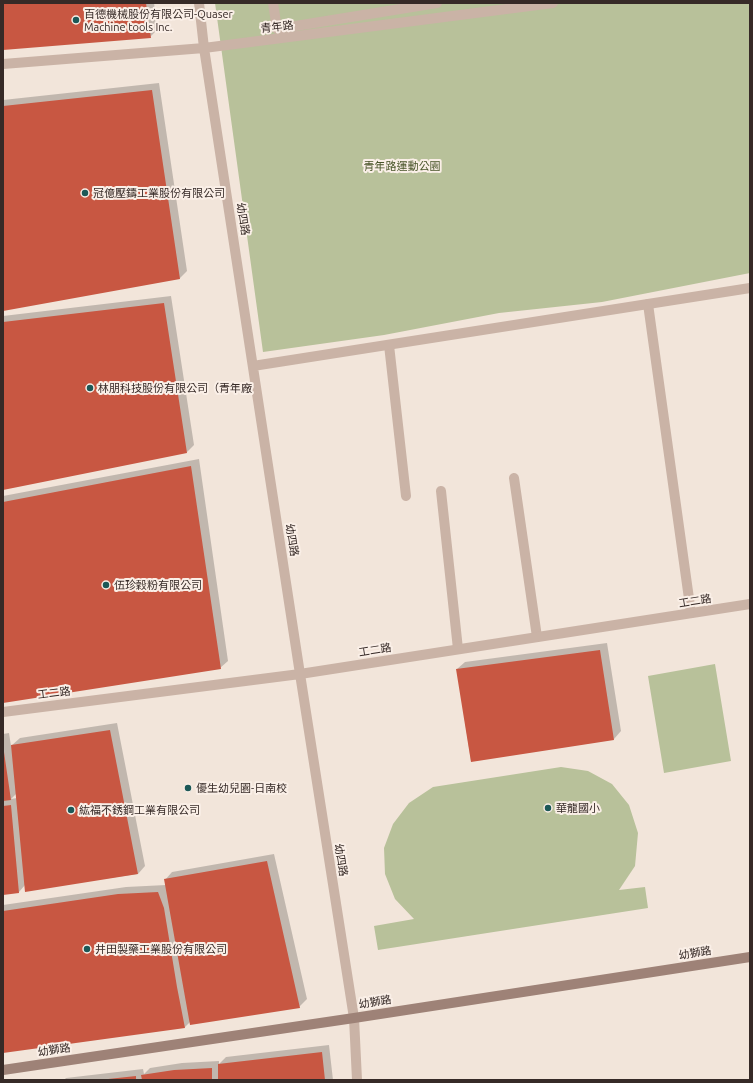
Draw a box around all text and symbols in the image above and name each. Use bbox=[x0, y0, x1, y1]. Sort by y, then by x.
place label: 百德機械股份有限公司-Quaser Machine tools Inc. bbox=[84, 7, 233, 33]
marker: 百德機械股份有限公司-Quaser Machine tools Inc. bbox=[71, 15, 81, 25]
street label: 青年路 bbox=[260, 18, 294, 36]
park label: 青年路運動公園 bbox=[364, 159, 440, 173]
place label: 冠億壓鑄工業股份有限公司 bbox=[93, 186, 225, 200]
marker: 冠億壓鑄工業股份有限公司 bbox=[80, 188, 90, 198]
street label: 幼四路 bbox=[234, 202, 252, 236]
place label: 林朋科技股份有限公司（青年廠 bbox=[98, 381, 252, 395]
marker: 林朋科技股份有限公司（青年廠 bbox=[85, 383, 95, 393]
street label: 幼四路 bbox=[283, 523, 301, 557]
place label: 伍珍穀粉有限公司 bbox=[114, 578, 202, 592]
marker: 伍珍穀粉有限公司 bbox=[101, 580, 111, 590]
street label: 工二路 bbox=[678, 592, 712, 610]
street label: 工二路 bbox=[358, 641, 392, 659]
street label: 工二路 bbox=[37, 684, 71, 702]
place label: 優生幼兒園-日南校 bbox=[196, 781, 287, 795]
marker: 優生幼兒園-日南校 bbox=[183, 783, 193, 793]
place label: 華龍國小 bbox=[556, 801, 600, 815]
place label: 紘福不銹鋼工業有限公司 bbox=[79, 803, 200, 817]
marker: 華龍國小 bbox=[543, 803, 553, 813]
marker: 紘福不銹鋼工業有限公司 bbox=[66, 805, 76, 815]
street label: 幼四路 bbox=[332, 843, 350, 877]
place label: 井田製藥工業股份有限公司 bbox=[95, 942, 227, 956]
marker: 井田製藥工業股份有限公司 bbox=[82, 944, 92, 954]
street label: 幼獅路 bbox=[678, 944, 712, 962]
street label: 幼獅路 bbox=[358, 993, 392, 1011]
street label: 幼獅路 bbox=[37, 1041, 71, 1059]

